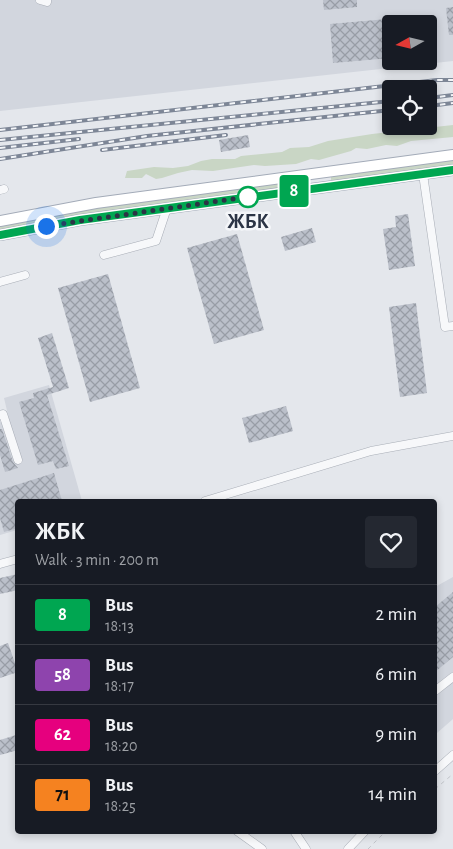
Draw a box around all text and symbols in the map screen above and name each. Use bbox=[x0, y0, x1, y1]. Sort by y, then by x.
north arrow bbox=[382, 15, 438, 70]
map controls bbox=[382, 15, 437, 135]
button: locate bbox=[382, 80, 437, 135]
line badge: 8 bbox=[278, 175, 310, 207]
text: 8 bbox=[290, 182, 298, 200]
marker: ЖБК bbox=[237, 186, 259, 208]
place label: ЖБК bbox=[227, 212, 269, 232]
your location bbox=[34, 214, 59, 239]
button: heart bbox=[365, 516, 417, 568]
text: ЖБК bbox=[35, 520, 85, 544]
text: Walk · 3 min · 200 m bbox=[35, 552, 159, 568]
text: Bus bbox=[105, 596, 133, 615]
text: 2 min bbox=[376, 605, 417, 624]
text: 8 bbox=[58, 606, 67, 624]
text: 18:13 bbox=[105, 618, 134, 634]
text: Bus bbox=[105, 656, 133, 675]
text: 6 min bbox=[375, 665, 417, 684]
text: 58 bbox=[54, 666, 71, 684]
text: 18:17 bbox=[105, 678, 134, 694]
text: Bus bbox=[105, 716, 133, 735]
text: 9 min bbox=[375, 725, 417, 744]
text: 62 bbox=[54, 726, 71, 744]
text: 18:20 bbox=[105, 738, 137, 754]
text: Bus bbox=[105, 776, 133, 795]
text: 14 min bbox=[369, 785, 417, 804]
text: 71 bbox=[55, 786, 70, 804]
text: 18:25 bbox=[105, 798, 136, 814]

